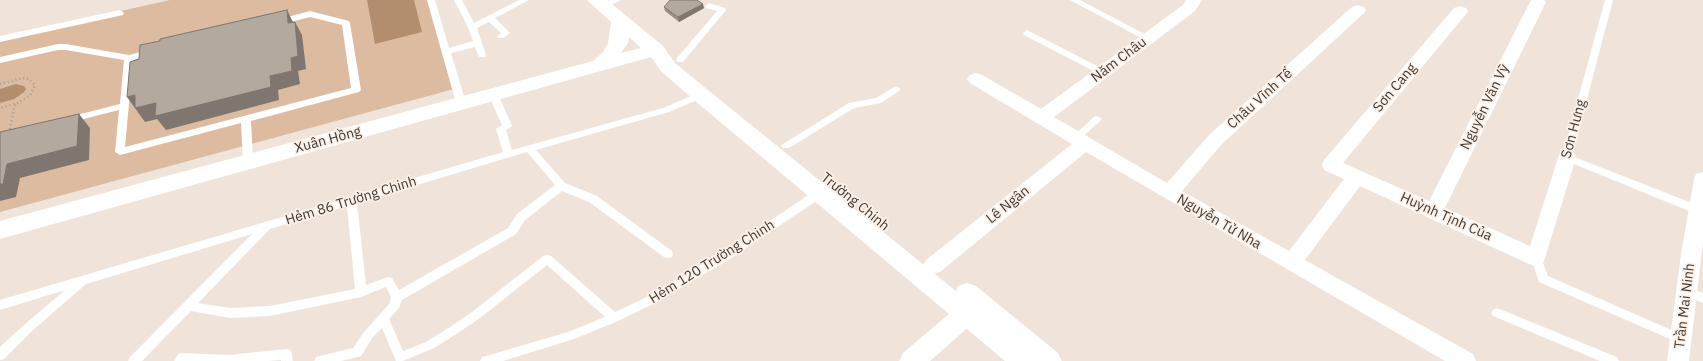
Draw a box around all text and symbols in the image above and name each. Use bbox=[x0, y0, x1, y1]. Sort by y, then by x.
street label: Năm Châu bbox=[1088, 34, 1150, 86]
street label: Sơn Cang bbox=[1370, 60, 1420, 116]
street label: Nguyễn Văn Vỹ bbox=[1457, 61, 1513, 153]
street label: Châu Vĩnh Tế bbox=[1224, 65, 1296, 133]
street label: Sơn Hưng bbox=[1558, 98, 1590, 160]
street label: Xuân Hồng bbox=[293, 123, 363, 157]
street label: Trường Chinh bbox=[817, 169, 893, 235]
street label: Hẻm 86 Trường Chinh bbox=[283, 173, 419, 229]
street label: Lê Ngân bbox=[983, 183, 1033, 227]
street label: Huỳnh Tịnh Của bbox=[1397, 189, 1495, 245]
street label: Nguyễn Tử Nha bbox=[1174, 191, 1264, 253]
street label: Hẻm 120 Trường Chinh bbox=[646, 217, 778, 307]
street label: Trần Mai Ninh bbox=[1671, 262, 1699, 350]

